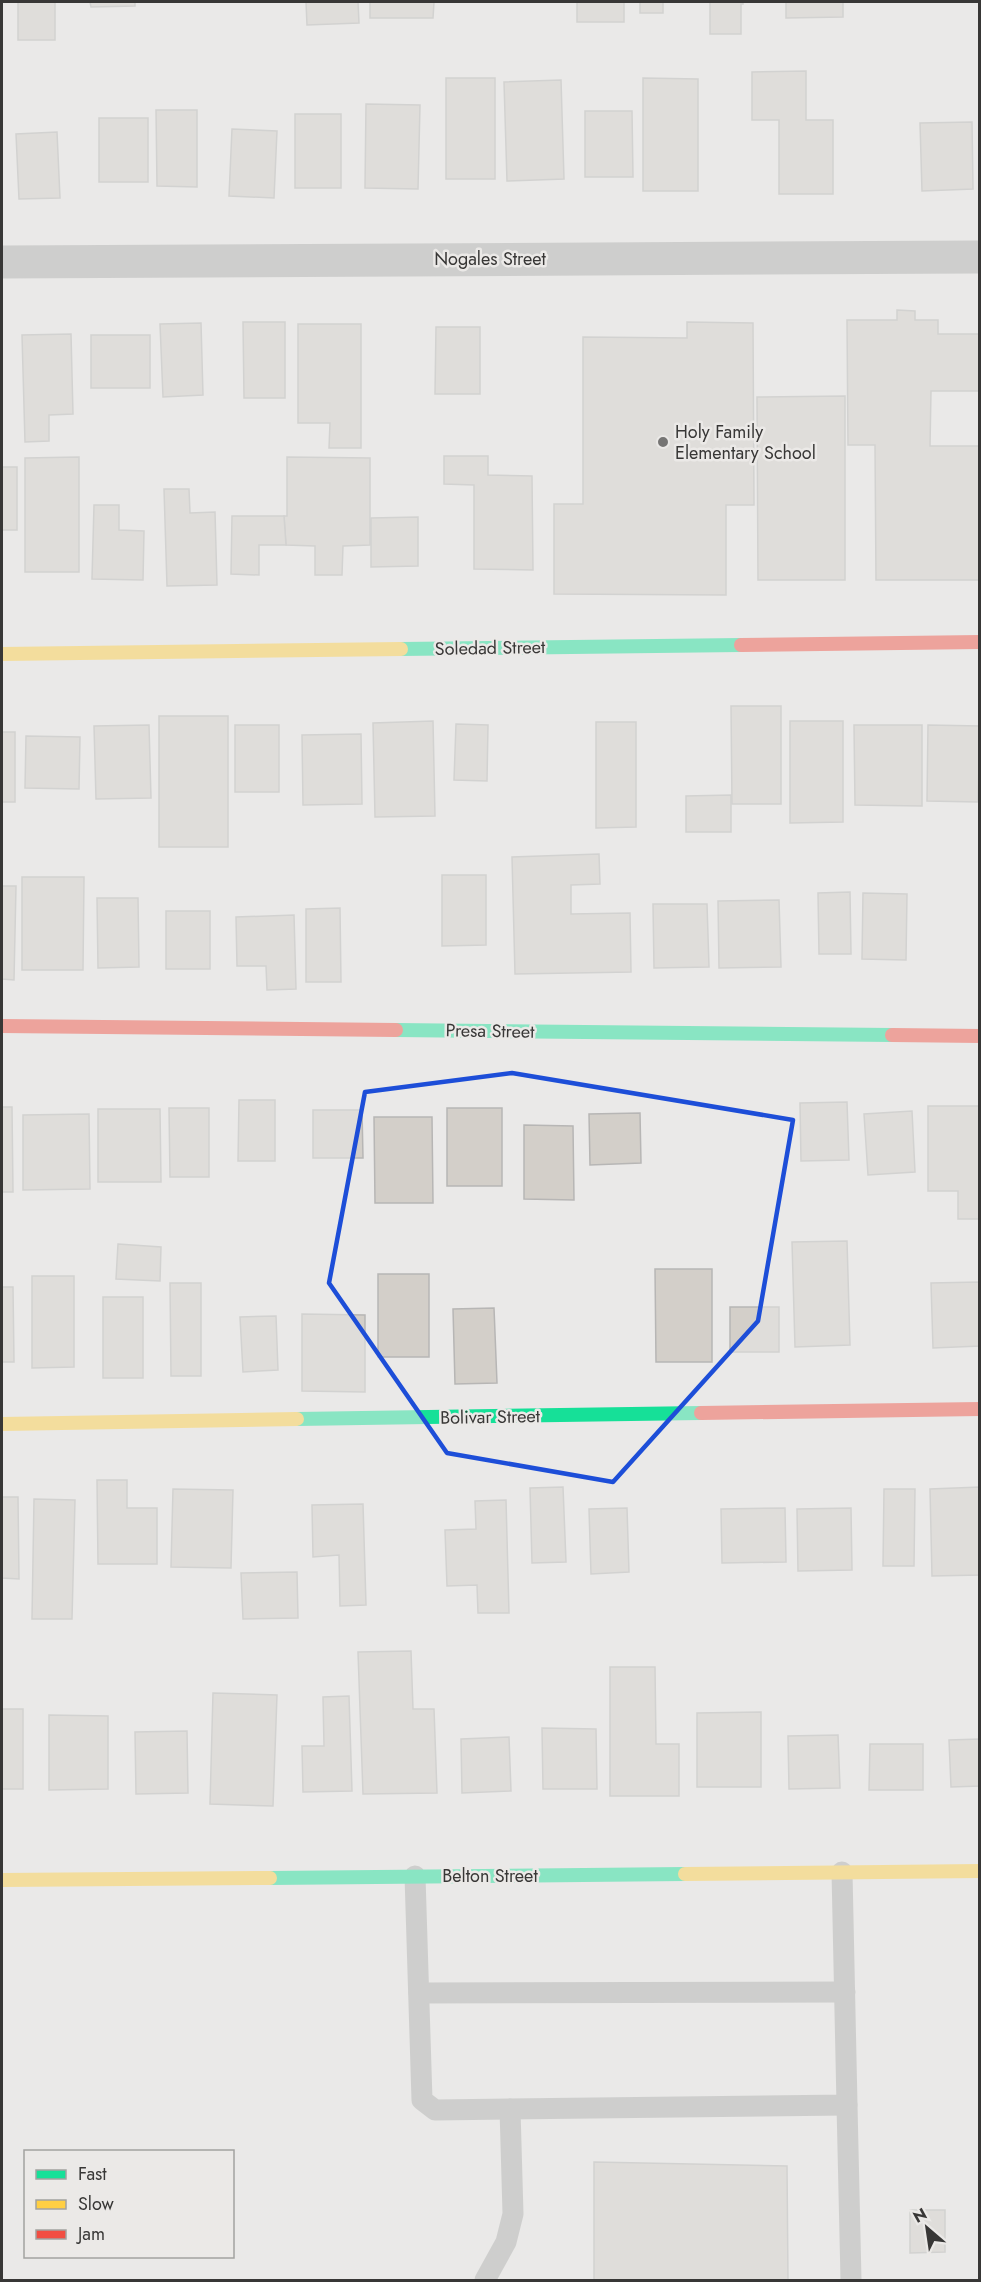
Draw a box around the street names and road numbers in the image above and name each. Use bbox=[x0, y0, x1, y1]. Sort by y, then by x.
street label: Nogales Street bbox=[434, 246, 547, 272]
street label: Soledad Street bbox=[434, 634, 546, 662]
street label: Presa Street bbox=[445, 1017, 535, 1045]
street label: Bolivar Street bbox=[440, 1403, 541, 1431]
street label: Belton Street bbox=[442, 1863, 538, 1889]

